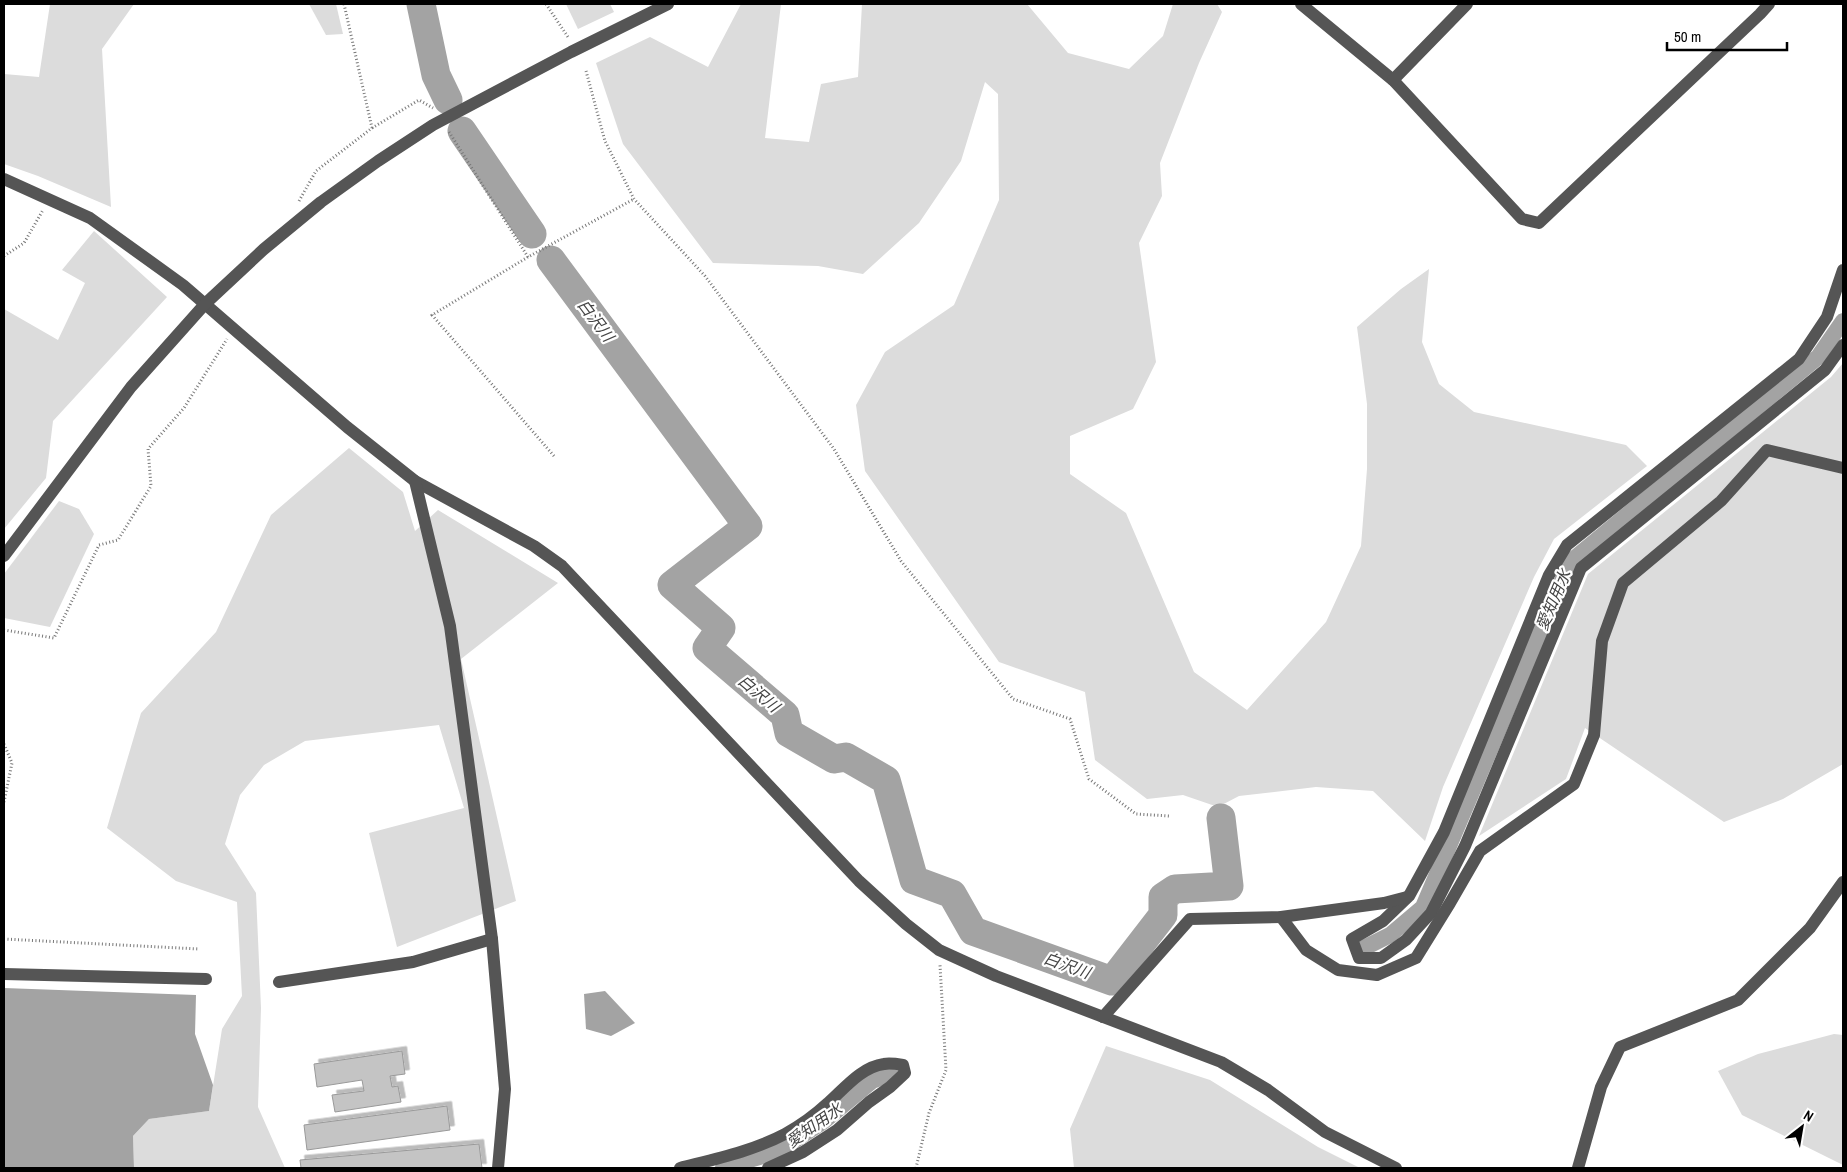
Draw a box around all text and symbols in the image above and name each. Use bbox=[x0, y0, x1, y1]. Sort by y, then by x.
scale bar bbox=[1667, 20, 1787, 52]
text: 50 m bbox=[1674, 26, 1701, 47]
water label: 白沢川 bbox=[573, 294, 620, 347]
water label: 愛知用水 bbox=[1530, 564, 1576, 634]
water label: 白沢川 bbox=[734, 669, 786, 718]
water label: 白沢川 bbox=[1041, 946, 1095, 984]
water label: 愛知用水 bbox=[781, 1096, 848, 1152]
north arrow bbox=[1777, 1102, 1827, 1152]
text: N bbox=[1801, 1106, 1817, 1126]

